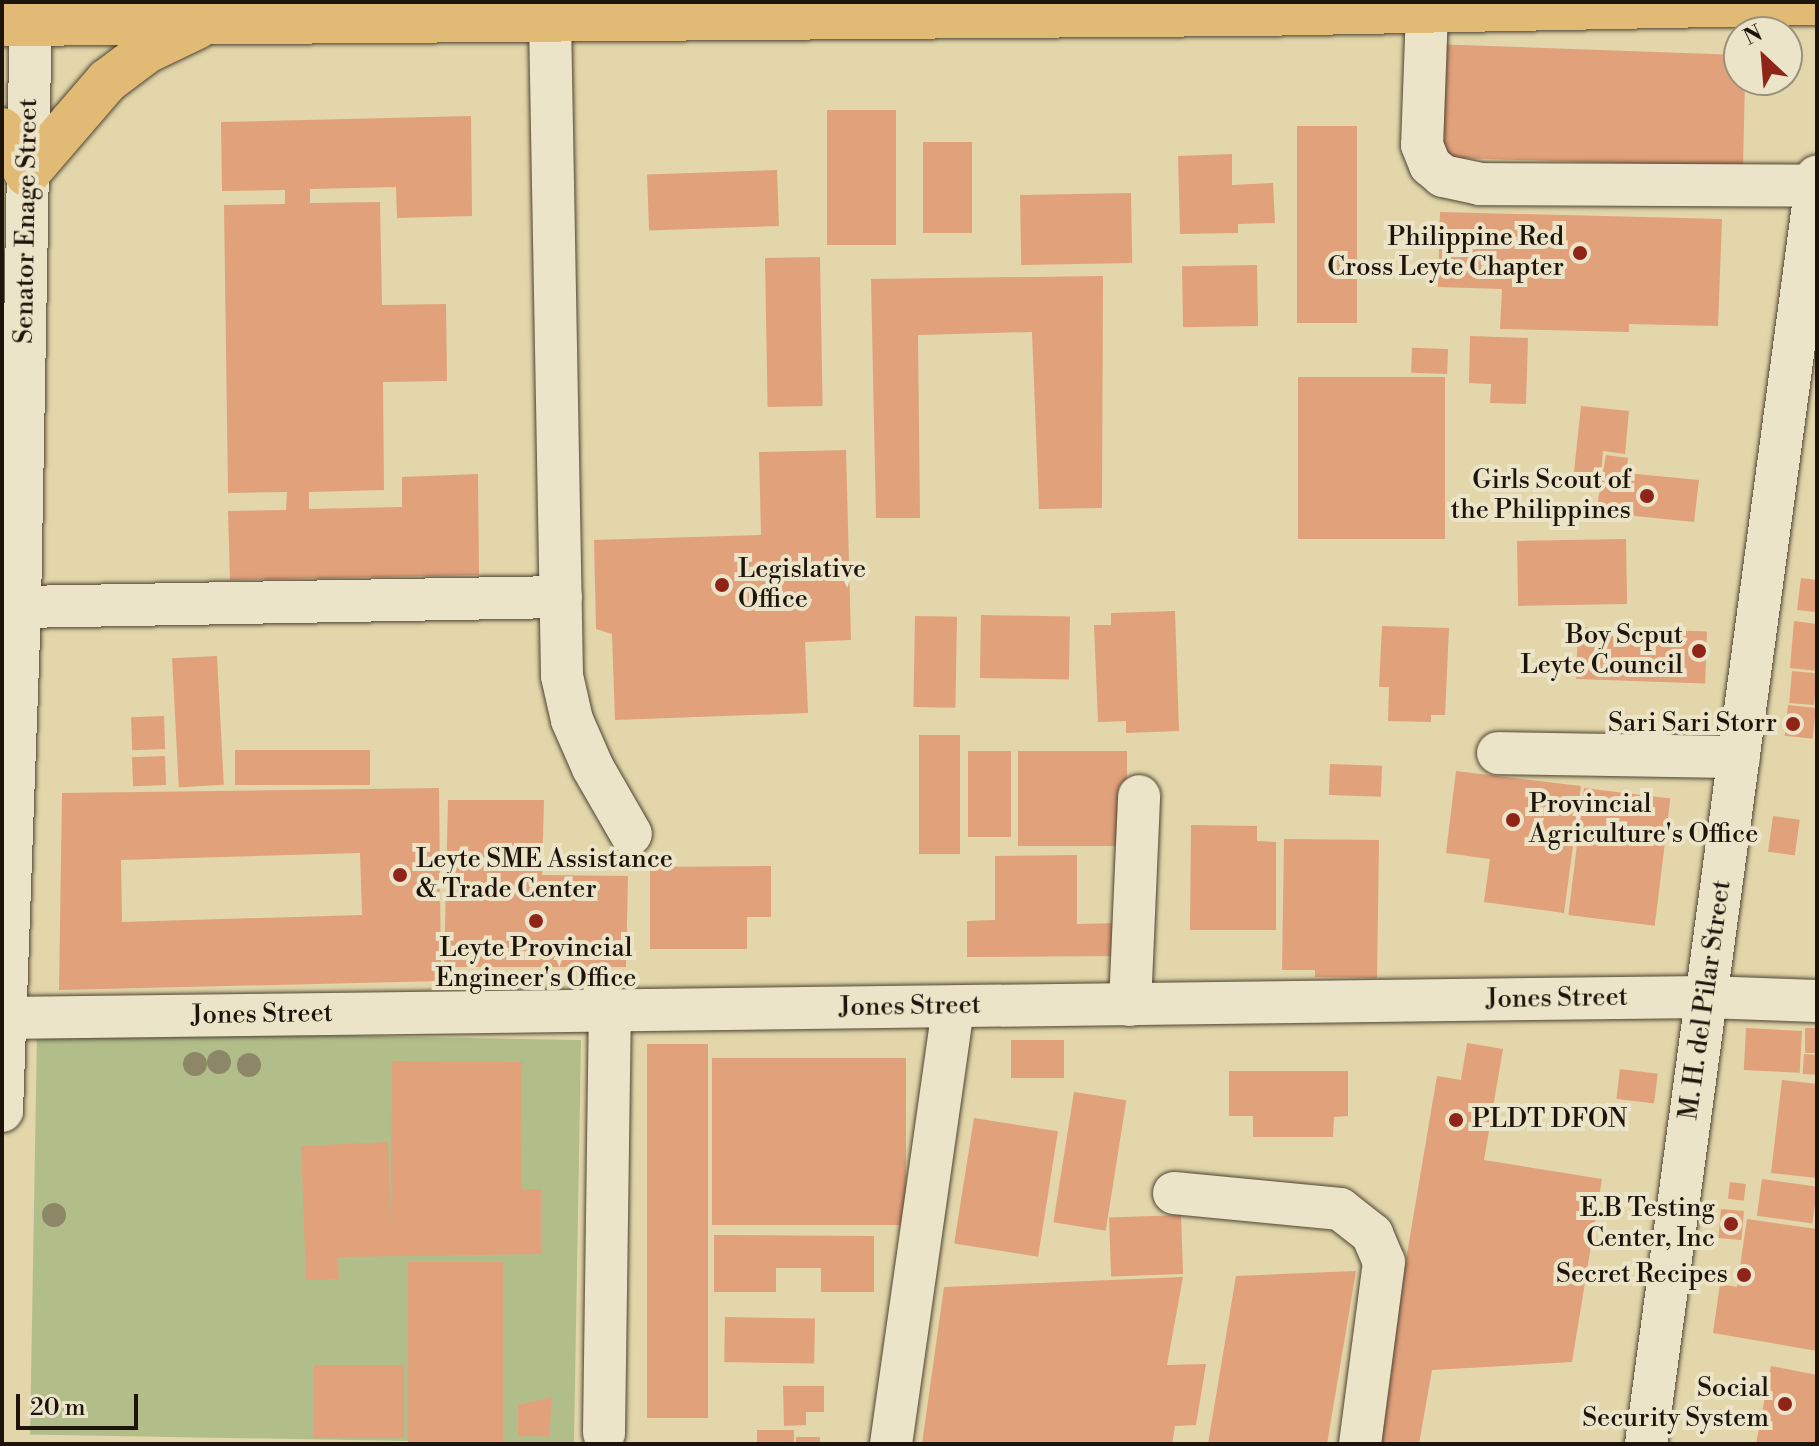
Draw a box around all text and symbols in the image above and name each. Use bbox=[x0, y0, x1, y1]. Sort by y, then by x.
north arrow bbox=[1723, 16, 1803, 96]
text: N bbox=[1739, 20, 1767, 52]
street label: Senator Enage Street bbox=[9, 98, 45, 344]
place label: Philippine Red Cross Leyte Chapter bbox=[1327, 222, 1564, 284]
marker: Philippine Red Cross Leyte Chapter bbox=[1571, 244, 1589, 262]
place label: Girls Scout of the Philippines bbox=[1451, 465, 1631, 526]
marker: Girls Scout of the Philippines bbox=[1638, 487, 1656, 505]
place label: Legislative Office bbox=[738, 554, 866, 616]
marker: Legislative Office bbox=[713, 576, 731, 594]
place label: Boy Scput Leyte Council bbox=[1520, 620, 1683, 682]
marker: Boy Scput Leyte Council bbox=[1690, 642, 1708, 660]
place label: Sari Sari Storr bbox=[1608, 708, 1777, 740]
marker: Sari Sari Storr bbox=[1784, 715, 1802, 733]
place label: Provincial Agriculture's Office bbox=[1529, 789, 1758, 850]
marker: Provincial Agriculture's Office bbox=[1504, 811, 1522, 829]
place label: Leyte SME Assistance & Trade Center bbox=[416, 844, 673, 906]
marker: Leyte SME Assistance & Trade Center bbox=[391, 866, 409, 884]
street label: M. H. del Pilar Street bbox=[1674, 878, 1738, 1122]
marker: Leyte Provincial Engineer's Office bbox=[527, 912, 545, 930]
place label: Leyte Provincial Engineer's Office bbox=[436, 933, 636, 994]
street label: Jones Street bbox=[1486, 982, 1628, 1016]
street label: Jones Street bbox=[839, 990, 981, 1024]
street label: Jones Street bbox=[191, 998, 333, 1032]
place label: PLDT DFON bbox=[1472, 1104, 1627, 1136]
marker: PLDT DFON bbox=[1447, 1111, 1465, 1129]
place label: E.B Testing Center, Inc bbox=[1580, 1193, 1715, 1254]
marker: E.B Testing Center, Inc bbox=[1722, 1215, 1740, 1233]
place label: Secret Recipes bbox=[1556, 1259, 1728, 1291]
marker: Secret Recipes bbox=[1735, 1266, 1753, 1284]
place label: Social Security System bbox=[1582, 1373, 1769, 1434]
scale bar bbox=[20, 1378, 142, 1428]
text: 20 m bbox=[30, 1393, 86, 1423]
marker: Social Security System bbox=[1776, 1395, 1794, 1413]

